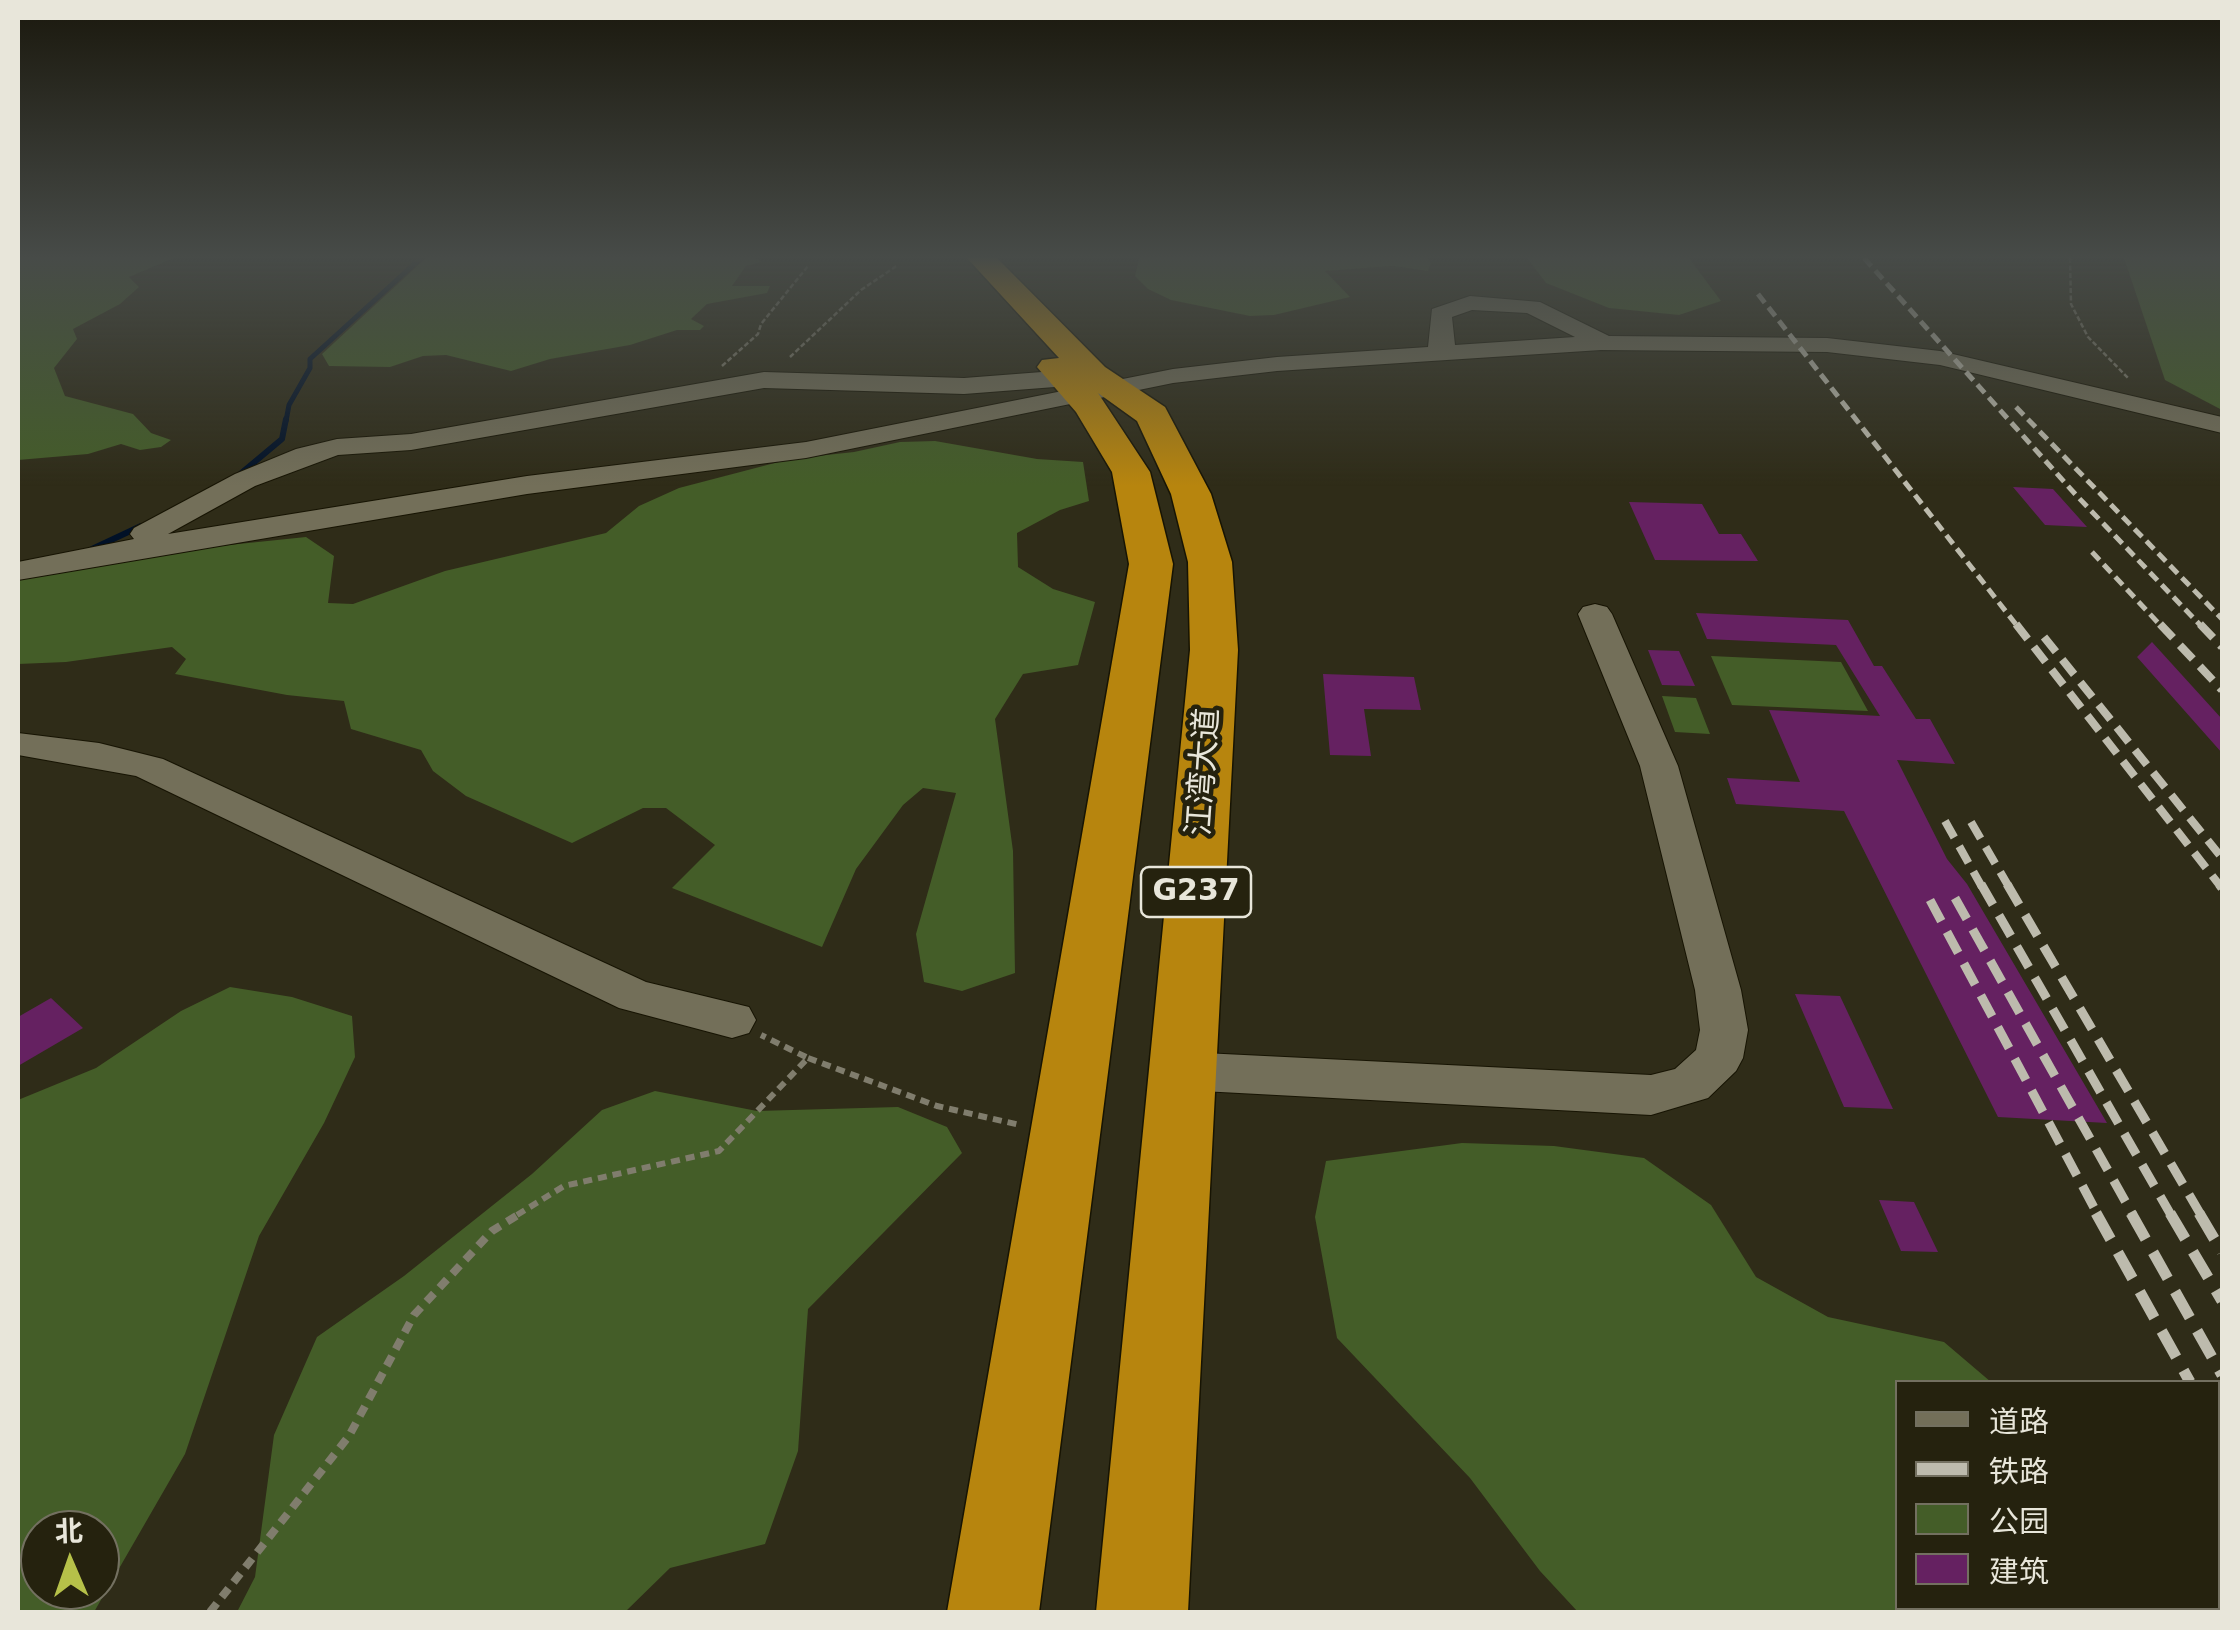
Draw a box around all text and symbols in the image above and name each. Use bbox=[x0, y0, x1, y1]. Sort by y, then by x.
street label: 江湾大道 bbox=[1181, 707, 1229, 837]
road number: G237 bbox=[1141, 867, 1251, 917]
legend bbox=[1895, 1380, 2220, 1610]
text: 道路 bbox=[1989, 1404, 2049, 1439]
text: 铁路 bbox=[1989, 1454, 2049, 1489]
text: 公园 bbox=[1989, 1504, 2049, 1539]
north arrow bbox=[20, 1510, 120, 1610]
text: 北 bbox=[54, 1515, 84, 1548]
text: 建筑 bbox=[1989, 1554, 2049, 1589]

